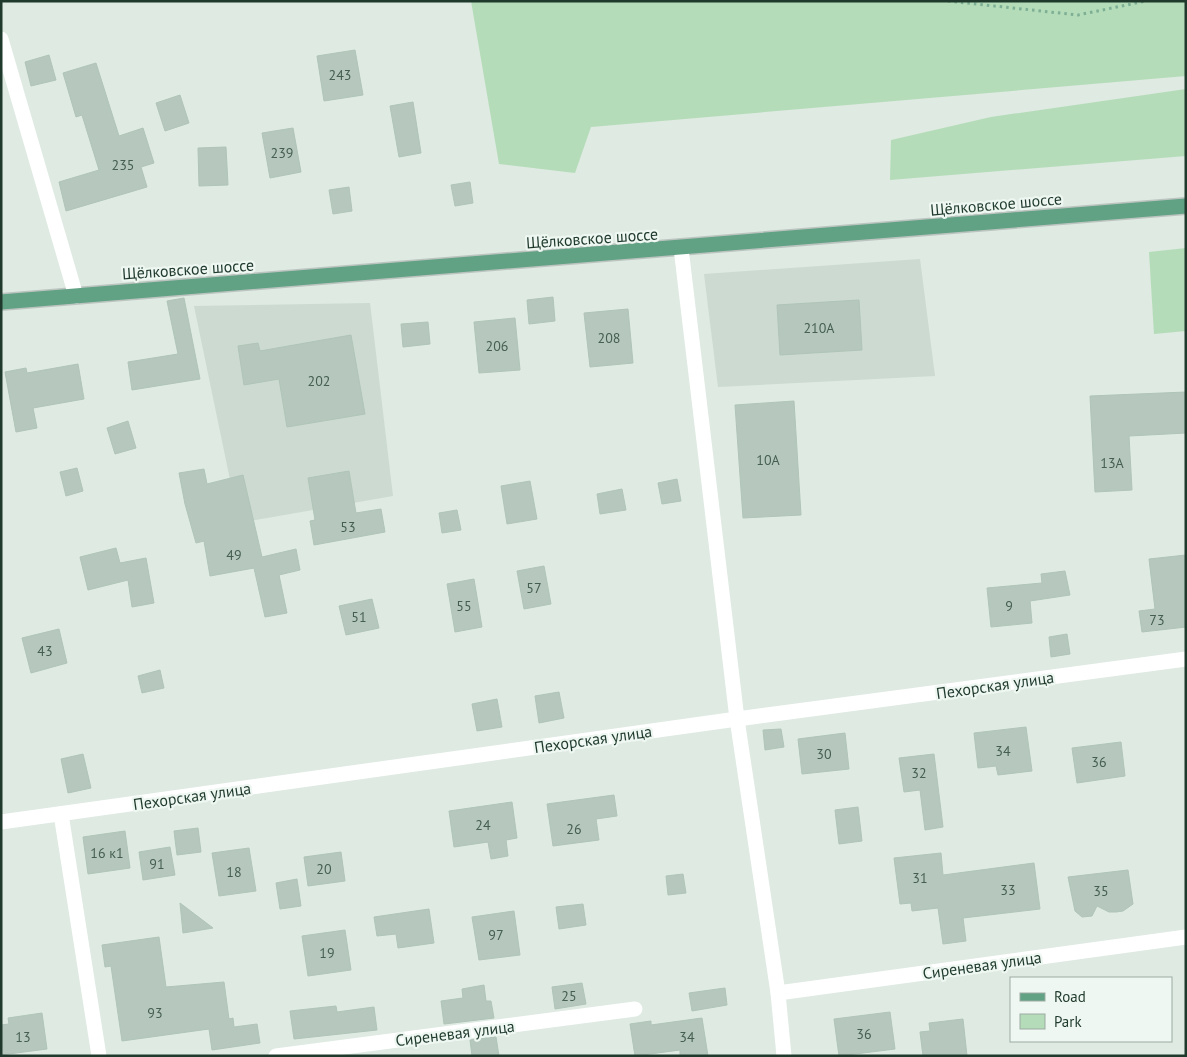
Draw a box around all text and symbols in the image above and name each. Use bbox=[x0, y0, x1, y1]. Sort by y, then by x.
house number: 243 bbox=[329, 66, 351, 84]
house number: 239 bbox=[271, 144, 293, 162]
house number: 235 bbox=[112, 156, 134, 174]
street label: Щёлковское шоссе bbox=[929, 188, 1063, 220]
street label: Щёлковское шоссе bbox=[525, 223, 659, 253]
street label: Щёлковское шоссе bbox=[121, 254, 255, 284]
house number: 210А bbox=[803, 319, 835, 337]
house number: 208 bbox=[598, 329, 620, 347]
house number: 206 bbox=[486, 337, 508, 355]
house number: 202 bbox=[308, 372, 330, 390]
house number: 10А bbox=[756, 451, 781, 469]
house number: 13А bbox=[1100, 454, 1125, 472]
house number: 53 bbox=[340, 518, 356, 536]
house number: 49 bbox=[226, 546, 242, 564]
house number: 57 bbox=[526, 579, 542, 597]
house number: 55 bbox=[456, 597, 472, 615]
house number: 9 bbox=[1005, 597, 1013, 615]
house number: 51 bbox=[351, 608, 367, 626]
house number: 73 bbox=[1149, 611, 1165, 629]
house number: 43 bbox=[37, 642, 53, 660]
street label: Пехорская улица bbox=[935, 667, 1055, 703]
street label: Пехорская улица bbox=[533, 721, 653, 757]
house number: 34 bbox=[995, 742, 1011, 760]
house number: 30 bbox=[816, 745, 832, 763]
house number: 36 bbox=[1091, 753, 1107, 771]
house number: 32 bbox=[911, 764, 927, 782]
street label: Пехорская улица bbox=[132, 778, 252, 814]
house number: 24 bbox=[475, 816, 491, 834]
house number: 26 bbox=[566, 820, 582, 838]
house number: 16 к1 bbox=[90, 844, 124, 862]
house number: 91 bbox=[149, 855, 165, 873]
house number: 20 bbox=[316, 860, 332, 878]
house number: 18 bbox=[226, 863, 242, 881]
house number: 31 bbox=[912, 869, 928, 887]
house number: 33 bbox=[1000, 881, 1016, 899]
house number: 35 bbox=[1093, 882, 1109, 900]
house number: 97 bbox=[488, 926, 504, 944]
house number: 19 bbox=[319, 944, 335, 962]
street label: Сиреневая улица bbox=[921, 947, 1043, 983]
legend bbox=[1010, 977, 1172, 1042]
house number: 25 bbox=[561, 987, 577, 1005]
text: Road bbox=[1054, 987, 1086, 1006]
house number: 93 bbox=[147, 1004, 163, 1022]
text: Park bbox=[1054, 1012, 1082, 1031]
street label: Сиреневая улица bbox=[394, 1016, 516, 1050]
house number: 36 bbox=[856, 1025, 872, 1043]
house number: 13 bbox=[15, 1028, 31, 1046]
house number: 34 bbox=[679, 1028, 695, 1046]

